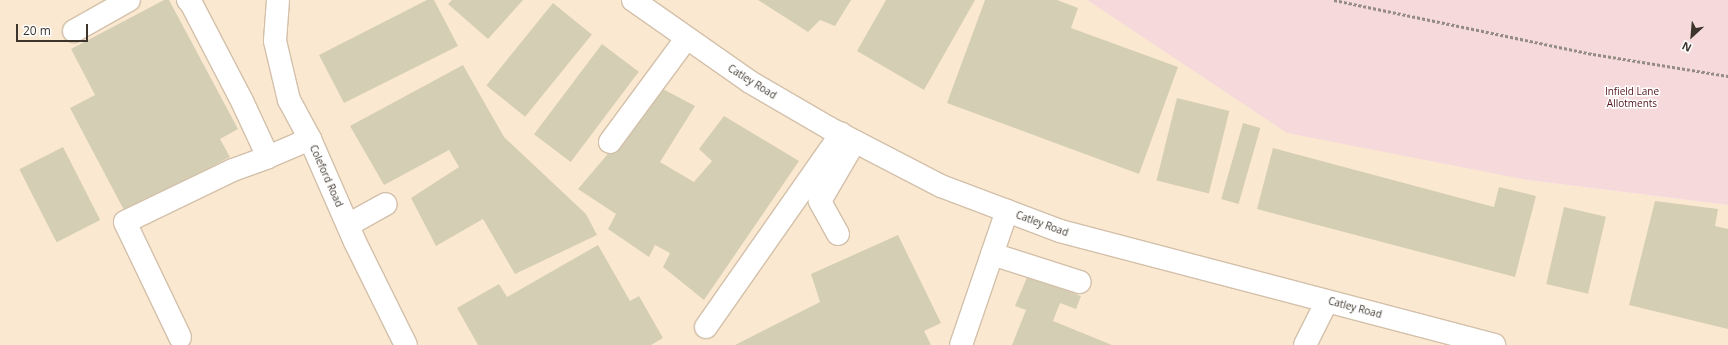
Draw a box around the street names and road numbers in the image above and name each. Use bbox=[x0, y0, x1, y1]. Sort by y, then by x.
street label: Catley Road bbox=[725, 62, 779, 102]
street label: Coleford Road bbox=[307, 143, 345, 209]
street label: Catley Road bbox=[1014, 209, 1070, 239]
street label: Catley Road bbox=[1327, 295, 1383, 321]

